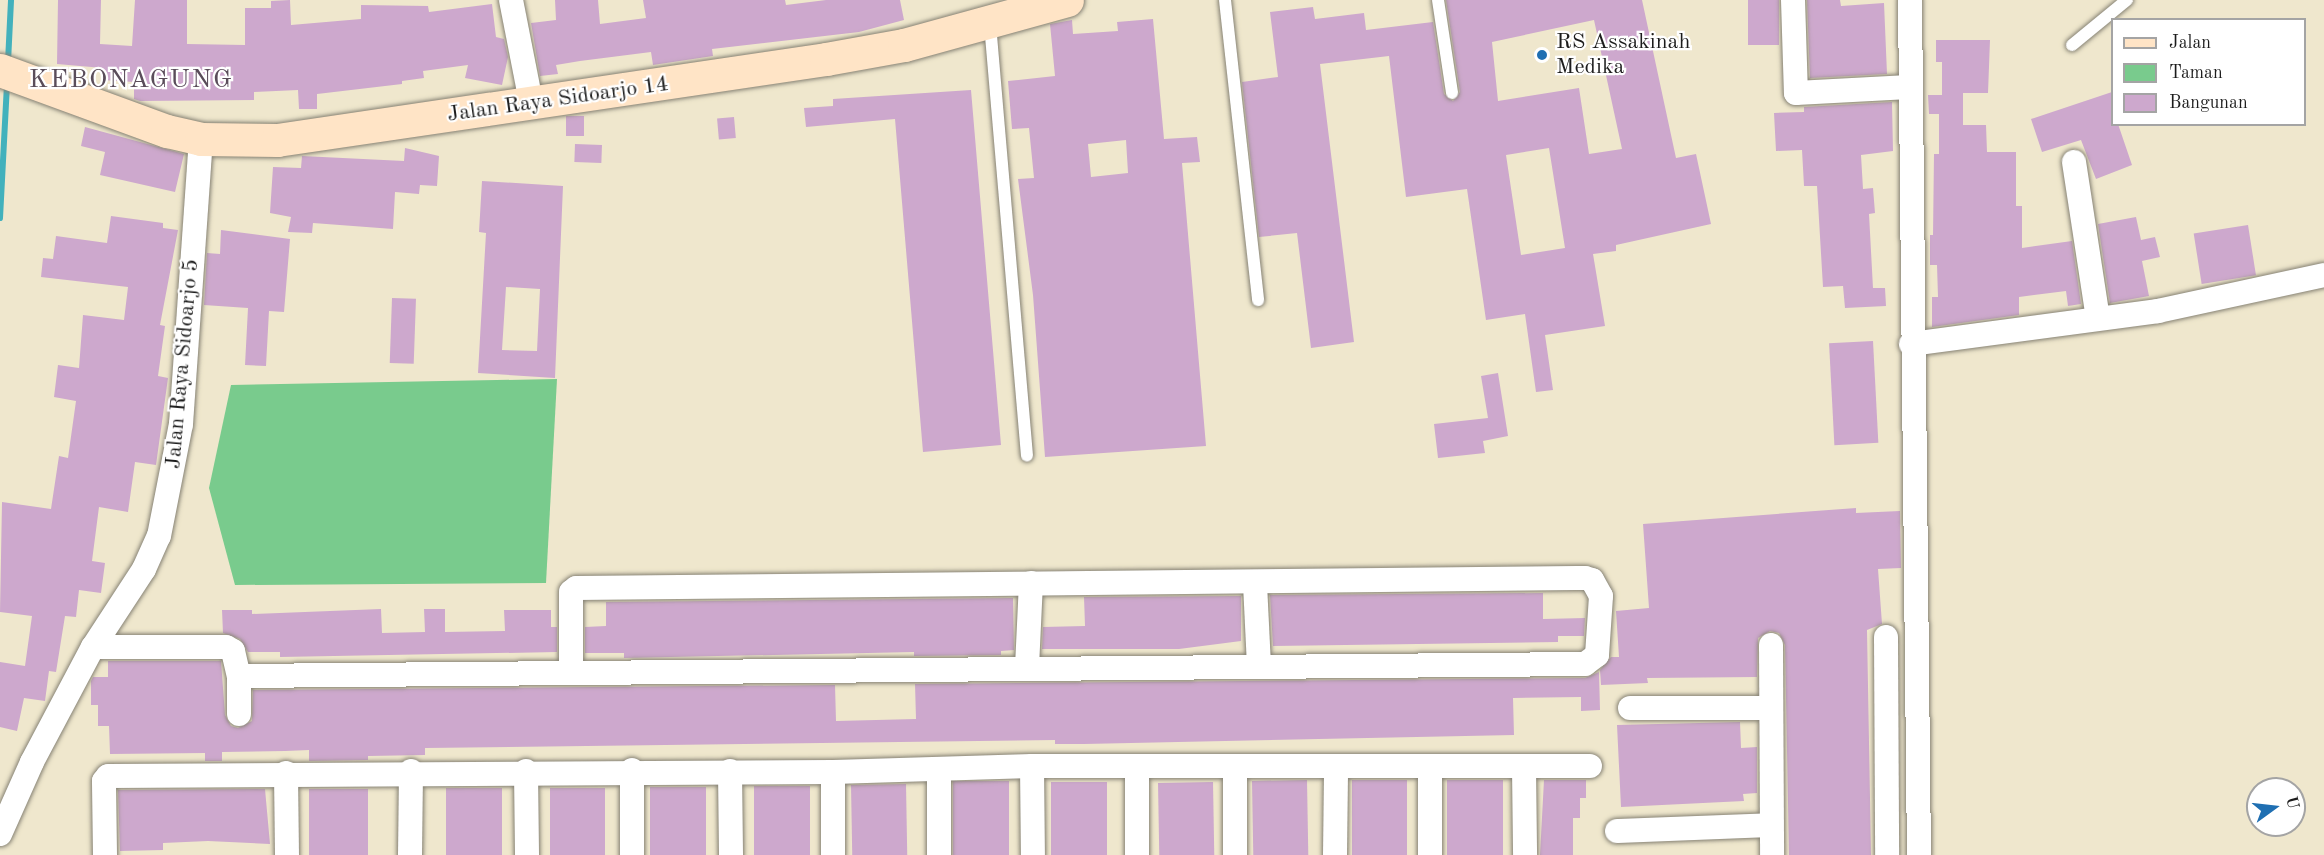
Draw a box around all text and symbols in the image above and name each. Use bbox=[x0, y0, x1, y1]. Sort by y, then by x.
legend bbox=[2111, 18, 2306, 126]
place label: RS Assakinah Medika bbox=[1556, 29, 1690, 80]
text: Jalan bbox=[2169, 34, 2211, 52]
marker: RS Assakinah Medika bbox=[1533, 46, 1551, 64]
text: Taman bbox=[2169, 64, 2223, 82]
district label: KEBONAGUNG bbox=[29, 65, 233, 97]
street label: Jalan Raya Sidoarjo 14 bbox=[446, 71, 670, 129]
text: Bangunan bbox=[2169, 94, 2248, 112]
street label: Jalan Raya Sidoarjo 5 bbox=[161, 258, 205, 470]
north arrow bbox=[2246, 777, 2306, 837]
text: U bbox=[2282, 795, 2301, 811]

